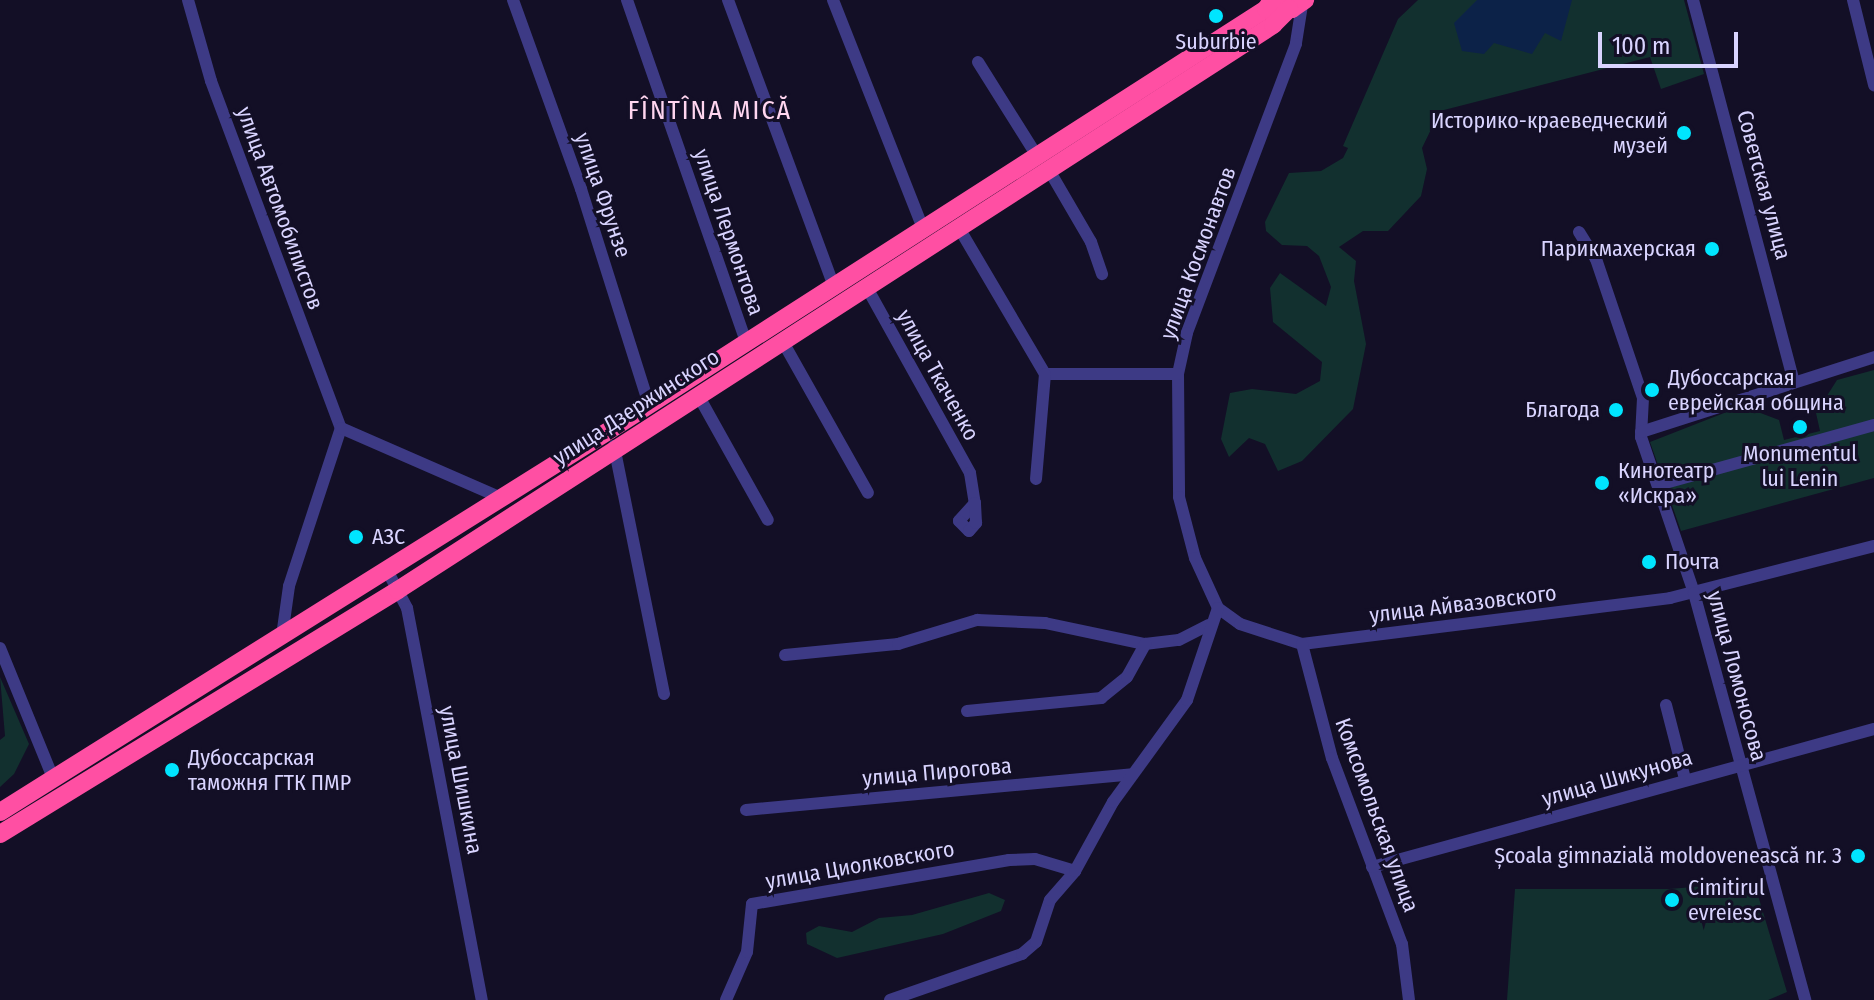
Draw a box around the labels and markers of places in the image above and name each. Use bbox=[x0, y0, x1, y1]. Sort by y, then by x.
marker: Suburbie bbox=[1207, 7, 1225, 25]
place label: Suburbie bbox=[1175, 29, 1257, 55]
place label: Историко-краеведческий музей bbox=[1431, 107, 1668, 158]
marker: Историко-краеведческий музей bbox=[1675, 124, 1693, 142]
place label: Парикмахерская bbox=[1541, 236, 1696, 262]
marker: Парикмахерская bbox=[1703, 240, 1721, 258]
place label: Дубоссарская еврейская община bbox=[1668, 364, 1844, 416]
marker: Дубоссарская еврейская община bbox=[1643, 381, 1661, 399]
place label: Благода bbox=[1525, 397, 1600, 423]
marker: Благода bbox=[1607, 401, 1625, 419]
marker: Monumentul lui Lenin bbox=[1791, 418, 1809, 436]
place label: Monumentul lui Lenin bbox=[1743, 440, 1857, 492]
place label: Кинотеатр «Искра» bbox=[1618, 457, 1714, 508]
marker: Кинотеатр «Искра» bbox=[1593, 474, 1611, 492]
place label: АЗС bbox=[372, 524, 405, 550]
marker: АЗС bbox=[347, 528, 365, 546]
place label: Почта bbox=[1665, 549, 1720, 575]
marker: Почта bbox=[1640, 553, 1658, 571]
place label: Дубоссарская таможня ГТК ПМР bbox=[188, 744, 351, 796]
marker: Дубоссарская таможня ГТК ПМР bbox=[163, 761, 181, 779]
place label: Școala gimnazială moldovenească nr. 3 bbox=[1494, 843, 1842, 869]
marker: Școala gimnazială moldovenească nr. 3 bbox=[1849, 847, 1867, 865]
place label: Cimitirul evreiesc bbox=[1688, 874, 1765, 926]
marker: Cimitirul evreiesc bbox=[1663, 891, 1681, 909]

